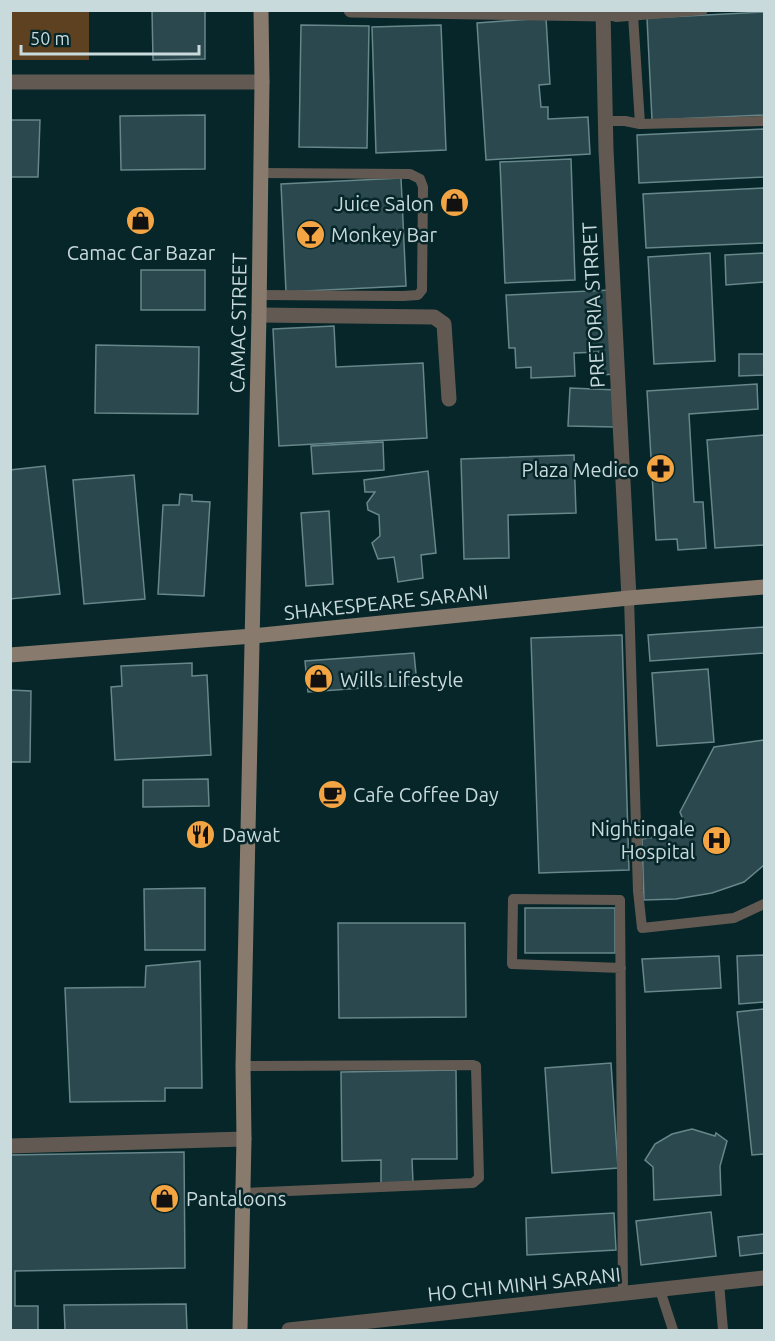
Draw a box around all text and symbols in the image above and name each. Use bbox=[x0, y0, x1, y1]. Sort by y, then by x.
scale bar bbox=[21, 18, 200, 56]
text: 50 m bbox=[30, 28, 70, 48]
shop icon: Juice Salon bbox=[439, 187, 471, 219]
place label: Juice Salon bbox=[334, 192, 434, 215]
shop icon: Camac Car Bazar bbox=[125, 205, 157, 237]
bar icon: Monkey Bar bbox=[294, 218, 326, 250]
street label: PRETORIA STRRET bbox=[577, 222, 609, 388]
place label: Monkey Bar bbox=[331, 223, 437, 246]
place label: Camac Car Bazar bbox=[67, 241, 216, 264]
street label: CAMAC STREET bbox=[225, 253, 251, 393]
pharmacy icon: Plaza Medico bbox=[644, 453, 676, 485]
place label: Plaza Medico bbox=[522, 458, 639, 481]
street label: SHAKESPEARE SARANI bbox=[283, 580, 489, 624]
shop icon: Wills Lifestyle bbox=[303, 663, 335, 695]
place label: Wills Lifestyle bbox=[340, 668, 464, 691]
cafe icon: Cafe Coffee Day bbox=[316, 778, 348, 810]
place label: Cafe Coffee Day bbox=[353, 783, 499, 806]
place label: Nightingale Hospital bbox=[591, 817, 695, 863]
restaurant icon: Dawat bbox=[185, 818, 217, 850]
place label: Dawat bbox=[222, 823, 280, 846]
hospital icon: Nightingale Hospital bbox=[700, 824, 732, 856]
shop icon: Pantaloons bbox=[149, 1182, 181, 1214]
place label: Pantaloons bbox=[186, 1187, 286, 1210]
street label: HO CHI MINH SARANI bbox=[426, 1262, 622, 1306]

